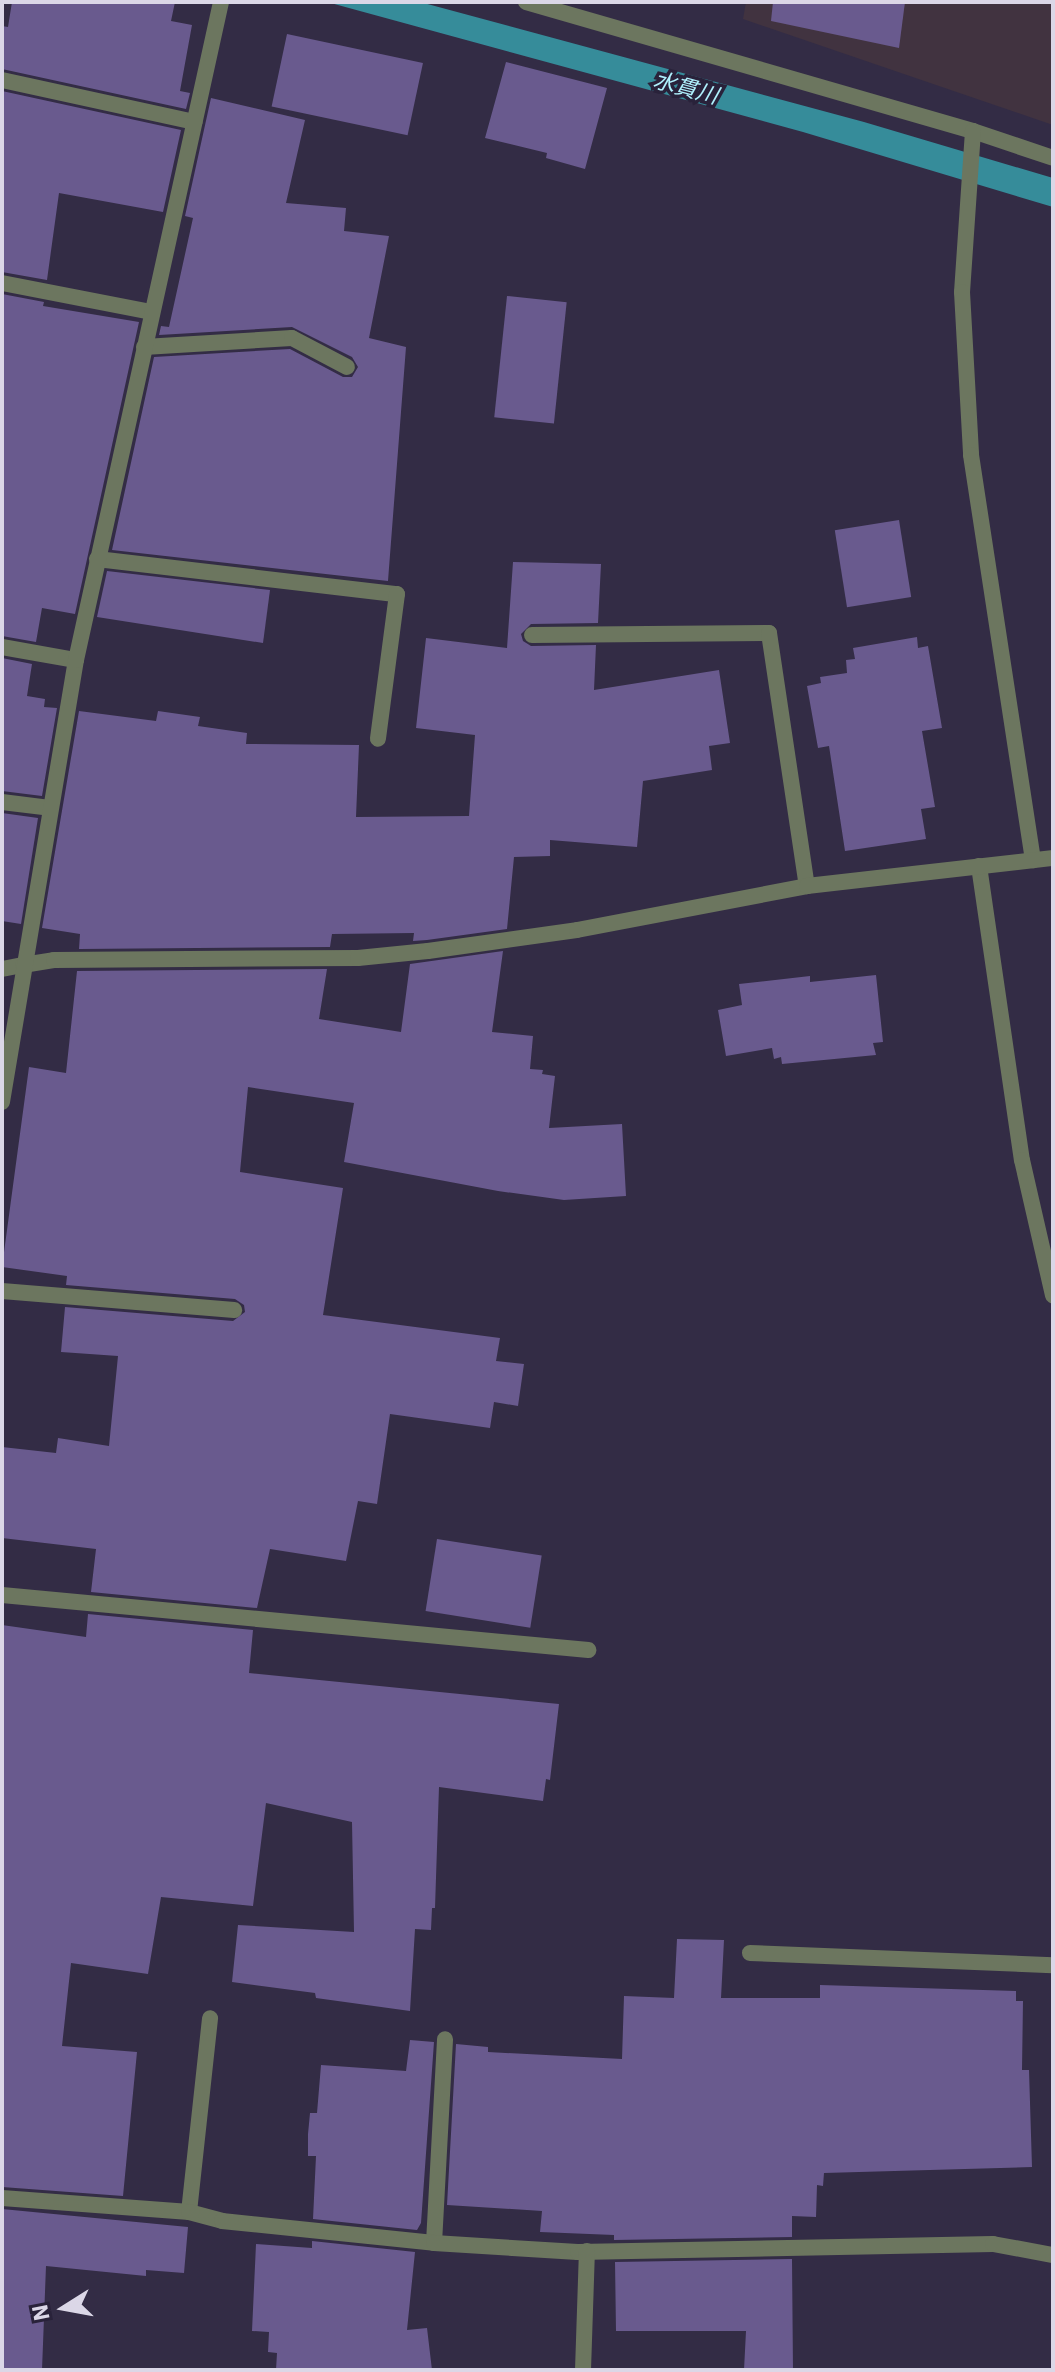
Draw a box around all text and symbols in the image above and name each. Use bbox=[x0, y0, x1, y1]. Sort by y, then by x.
water label: 水貫川 bbox=[651, 66, 721, 108]
north arrow bbox=[24, 2268, 104, 2348]
text: N bbox=[24, 2302, 56, 2323]

